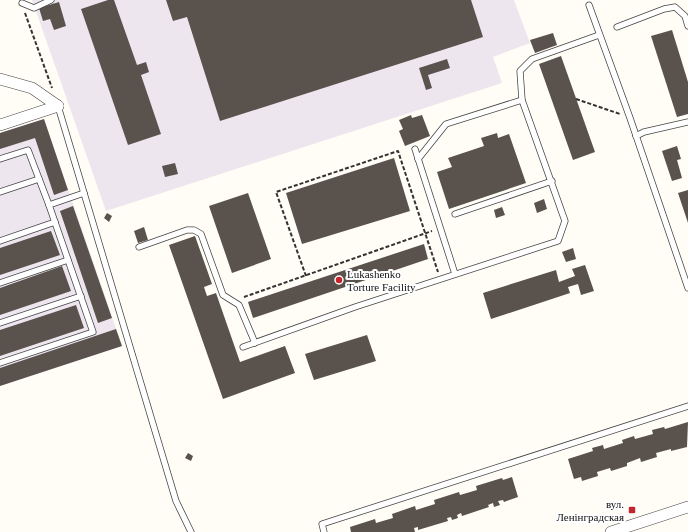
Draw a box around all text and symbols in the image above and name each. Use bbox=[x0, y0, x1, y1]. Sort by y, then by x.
place label: Lukashenko Torture Facility bbox=[347, 268, 416, 293]
marker: Lukashenko Torture Facility bbox=[334, 275, 344, 285]
place label: вул. Ленінградская bbox=[556, 498, 624, 523]
marker: вул. Ленінградская bbox=[627, 505, 637, 515]

